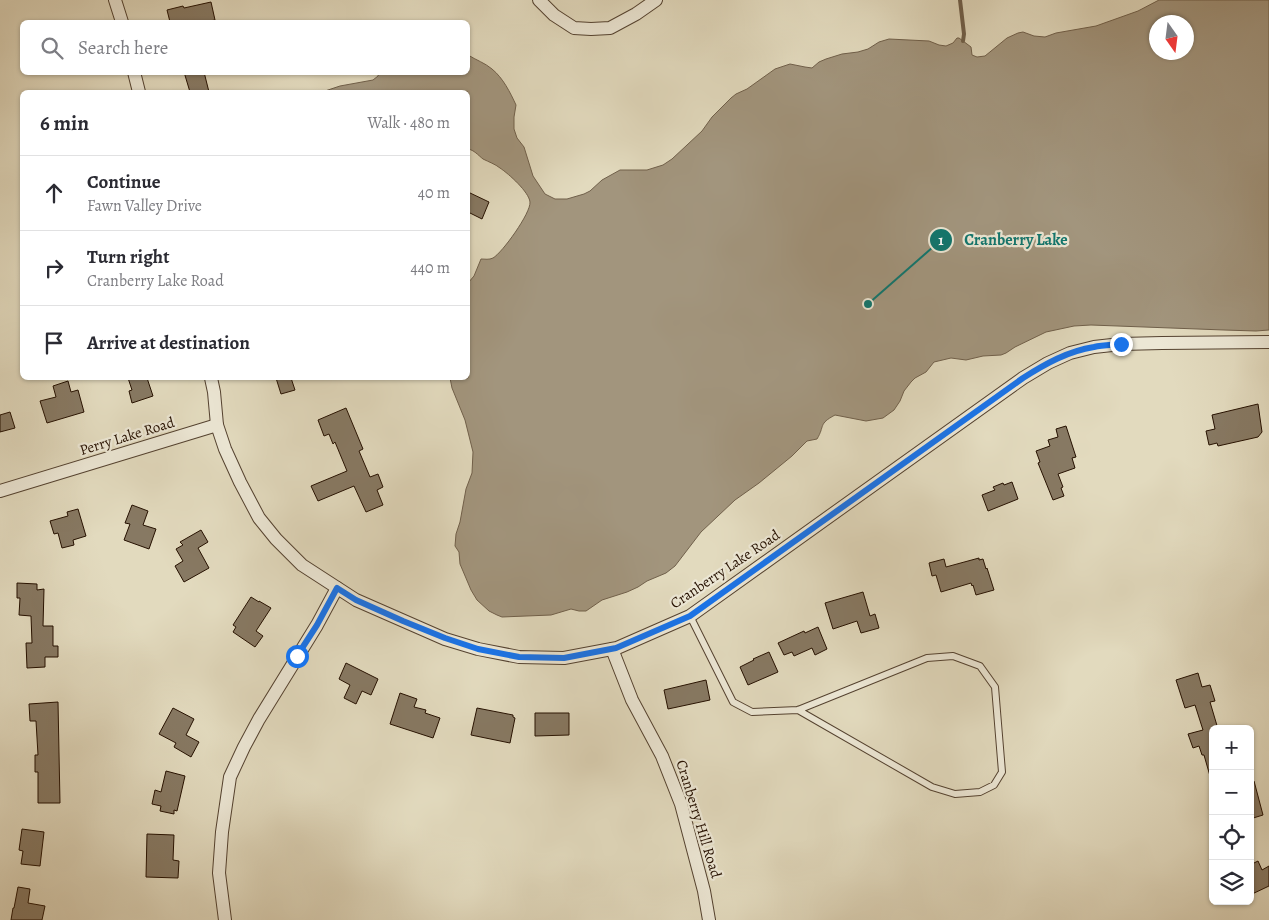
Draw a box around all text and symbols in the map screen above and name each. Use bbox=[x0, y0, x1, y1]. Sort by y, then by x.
north arrow bbox=[1149, 15, 1194, 60]
search box bbox=[20, 20, 470, 75]
icon: search bbox=[38, 34, 66, 62]
text: Search here bbox=[78, 35, 168, 61]
text: 6 min bbox=[40, 109, 89, 137]
text: Walk · 480 m bbox=[368, 112, 450, 134]
text: Continue bbox=[87, 169, 161, 195]
icon: ahead bbox=[40, 179, 68, 207]
text: 40 m bbox=[418, 182, 450, 204]
text: Fawn Valley Drive bbox=[87, 195, 202, 217]
callout: Cranberry Lake bbox=[929, 224, 1077, 255]
text: Cranberry Lake bbox=[964, 229, 1068, 251]
text: 1 bbox=[938, 230, 944, 250]
text: Turn right bbox=[87, 244, 169, 270]
icon: right bbox=[40, 254, 68, 282]
text: 440 m bbox=[410, 257, 450, 279]
text: Cranberry Lake Road bbox=[87, 270, 224, 292]
icon: arrive bbox=[40, 329, 68, 357]
text: Arrive at destination bbox=[87, 330, 250, 356]
route end bbox=[1110, 333, 1133, 356]
street label: Perry Lake Road bbox=[77, 412, 178, 460]
street label: Cranberry Lake Road bbox=[666, 524, 785, 613]
route start bbox=[286, 645, 309, 668]
map controls bbox=[1209, 725, 1254, 905]
button: + bbox=[1209, 725, 1254, 770]
street label: Cranberry Hill Road bbox=[672, 757, 727, 881]
button: − bbox=[1209, 770, 1254, 815]
button: locate bbox=[1209, 815, 1254, 860]
button: layers bbox=[1209, 860, 1254, 905]

